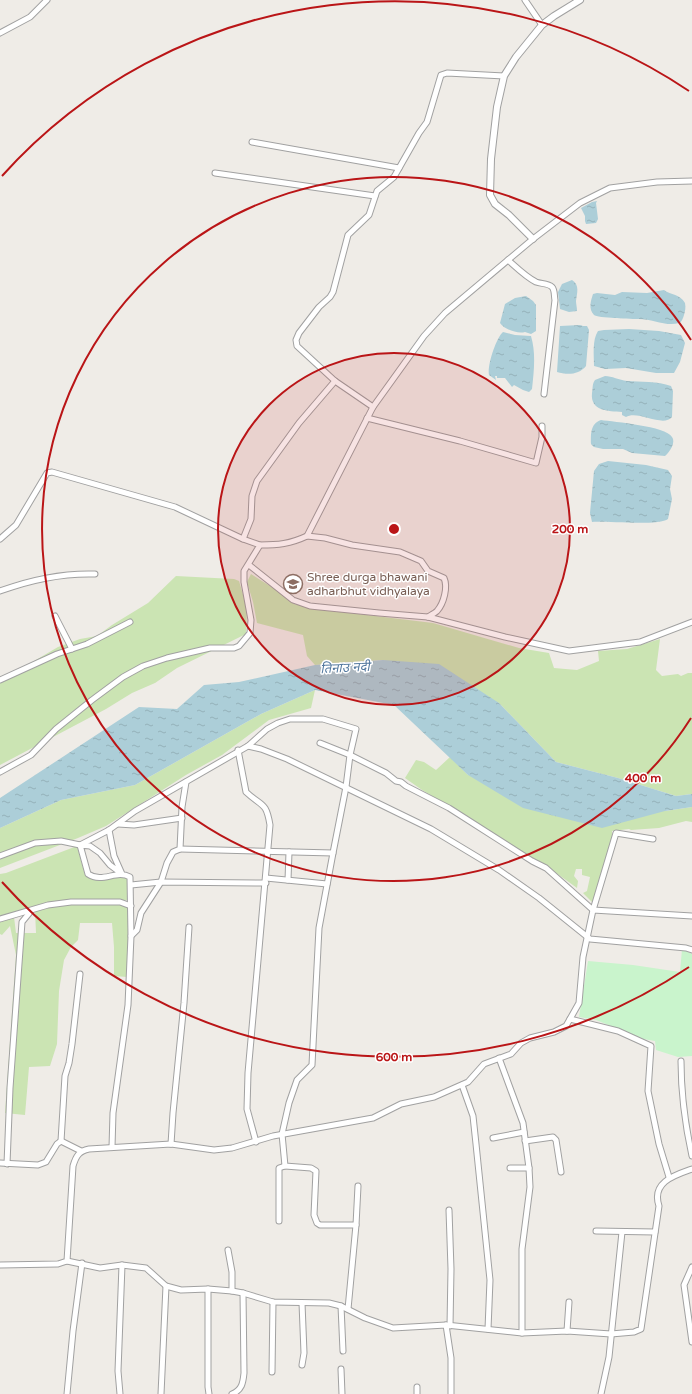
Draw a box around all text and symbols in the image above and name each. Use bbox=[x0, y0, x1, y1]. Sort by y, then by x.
centre of rings bbox=[387, 522, 401, 536]
text: 200 m bbox=[552, 522, 588, 536]
place label: Shree durga bhawani adharbhut vidhyalaya bbox=[307, 570, 430, 598]
school or university icon: Shree durga bhawani adharbhut vidhyalaya bbox=[282, 573, 304, 595]
water label: तिनाउ नदी bbox=[320, 659, 373, 677]
text: 400 m bbox=[625, 771, 661, 785]
text: 600 m bbox=[376, 1050, 412, 1064]

